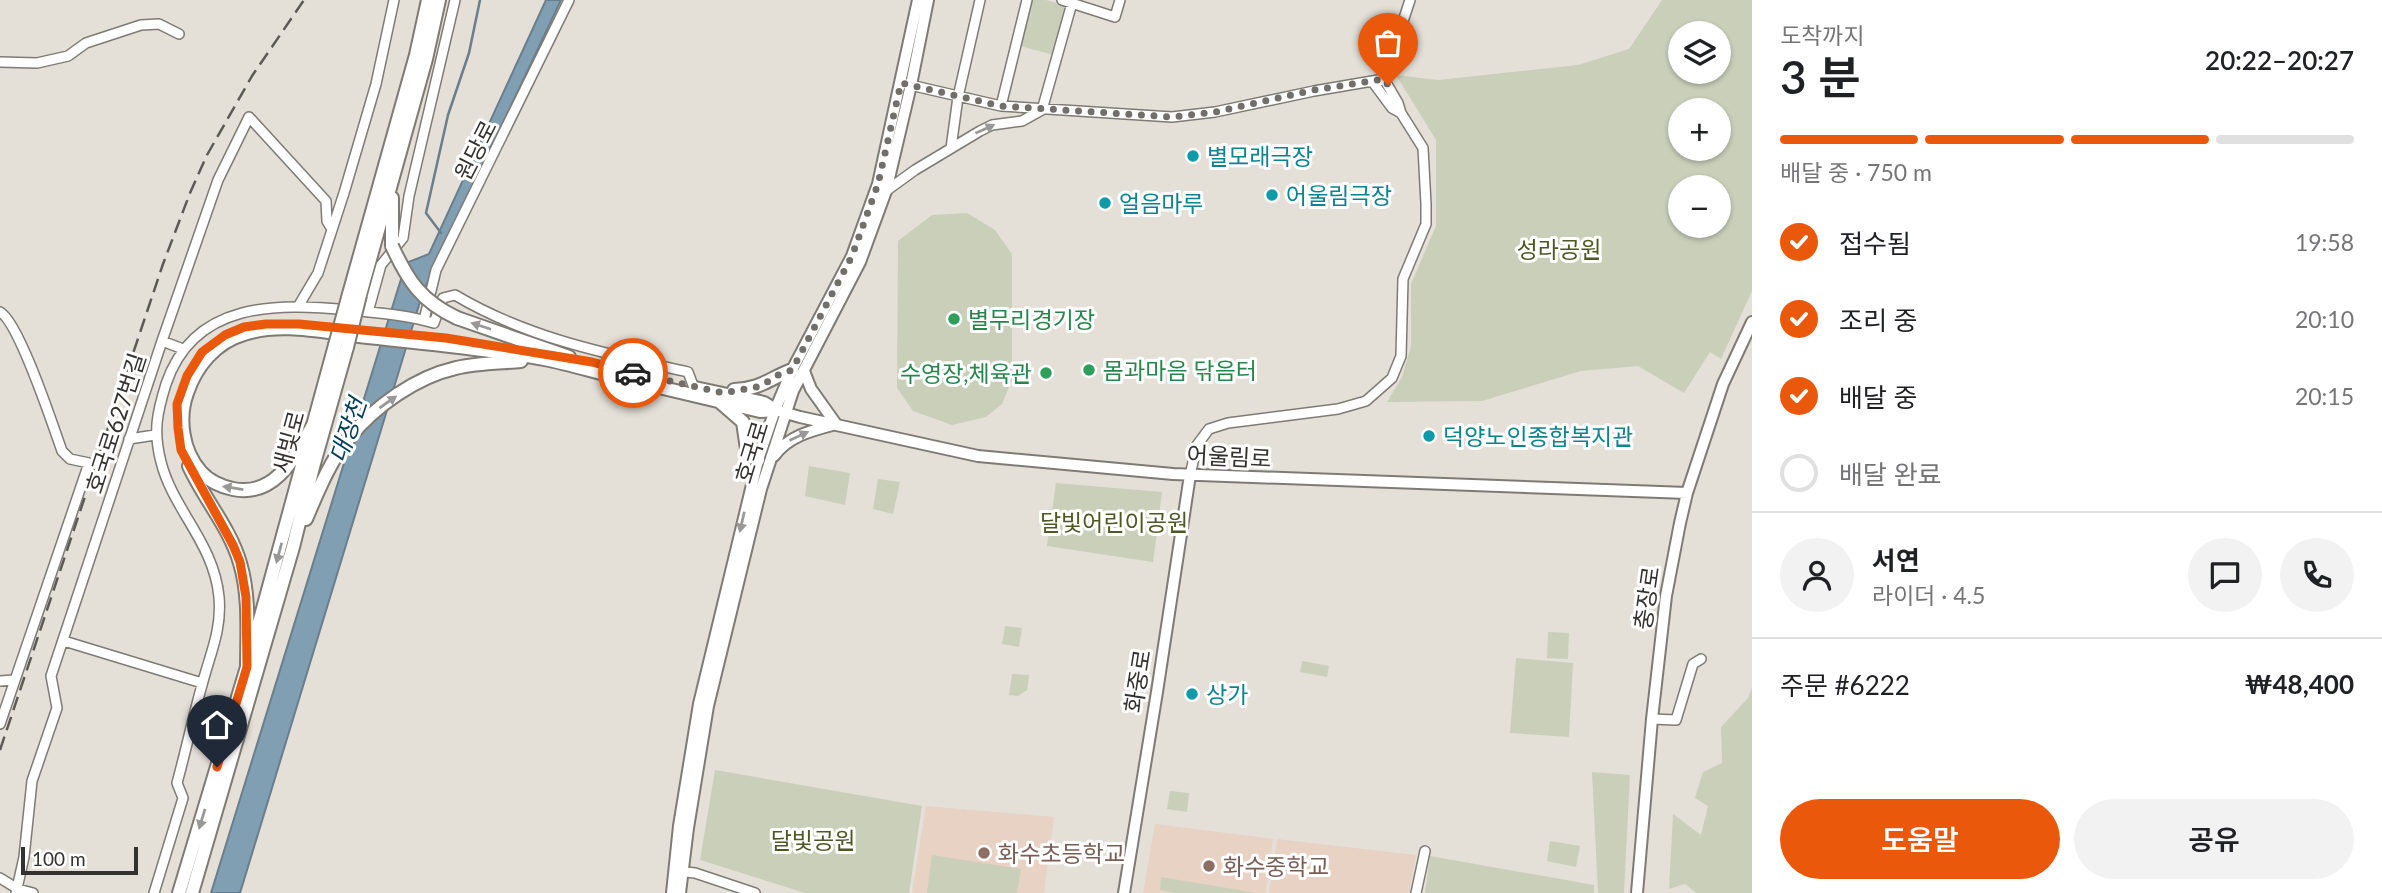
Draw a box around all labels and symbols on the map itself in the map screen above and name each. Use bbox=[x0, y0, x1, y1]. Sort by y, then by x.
pin bbox=[1358, 13, 1418, 85]
street label: 원당로 bbox=[448, 115, 502, 185]
one-way arrow bbox=[975, 123, 995, 135]
place label: 별모래극장 bbox=[1207, 142, 1313, 170]
marker: 별모래극장 bbox=[1185, 148, 1201, 164]
place label: 어울림극장 bbox=[1286, 181, 1392, 209]
marker: 어울림극장 bbox=[1264, 187, 1280, 203]
place label: 얼음마루 bbox=[1119, 189, 1204, 217]
marker: 얼음마루 bbox=[1097, 195, 1113, 211]
park label: 성라공원 bbox=[1517, 235, 1601, 263]
place label: 별무리경기장 bbox=[968, 305, 1095, 333]
marker: 별무리경기장 bbox=[946, 311, 962, 327]
one-way arrow bbox=[470, 320, 491, 331]
courier bbox=[598, 338, 668, 408]
street label: 호국로627번길 bbox=[79, 349, 151, 497]
place label: 몸과마음 닦음터 bbox=[1103, 356, 1257, 384]
place label: 수영장,체육관 bbox=[900, 359, 1032, 387]
marker: 몸과마음 닦음터 bbox=[1081, 362, 1097, 378]
marker: 수영장,체육관 bbox=[1038, 365, 1054, 381]
water label: 대장천 bbox=[323, 391, 372, 466]
one-way arrow bbox=[379, 395, 397, 409]
street label: 새빛로 bbox=[266, 408, 310, 476]
street label: 호국로 bbox=[728, 418, 774, 486]
place label: 덕양노인종합복지관 bbox=[1443, 422, 1633, 450]
marker: 덕양노인종합복지관 bbox=[1421, 428, 1437, 444]
one-way arrow bbox=[789, 430, 810, 441]
street label: 어울림로 bbox=[1186, 440, 1272, 472]
one-way arrow bbox=[222, 482, 244, 493]
park label: 달빛어린이공원 bbox=[1040, 508, 1188, 536]
one-way arrow bbox=[736, 511, 747, 533]
one-way arrow bbox=[273, 542, 284, 564]
street label: 충장로 bbox=[1628, 565, 1664, 631]
street label: 화중로 bbox=[1118, 647, 1156, 715]
place label: 상가 bbox=[1206, 680, 1248, 708]
marker: 상가 bbox=[1184, 686, 1200, 702]
pin bbox=[187, 695, 247, 767]
one-way arrow bbox=[196, 808, 206, 829]
park label: 달빛공원 bbox=[771, 826, 855, 854]
place label: 화수초등학교 bbox=[998, 839, 1125, 867]
scale bar bbox=[21, 844, 138, 876]
marker: 화수초등학교 bbox=[976, 845, 992, 861]
place label: 화수중학교 bbox=[1223, 852, 1329, 880]
marker: 화수중학교 bbox=[1201, 858, 1217, 874]

